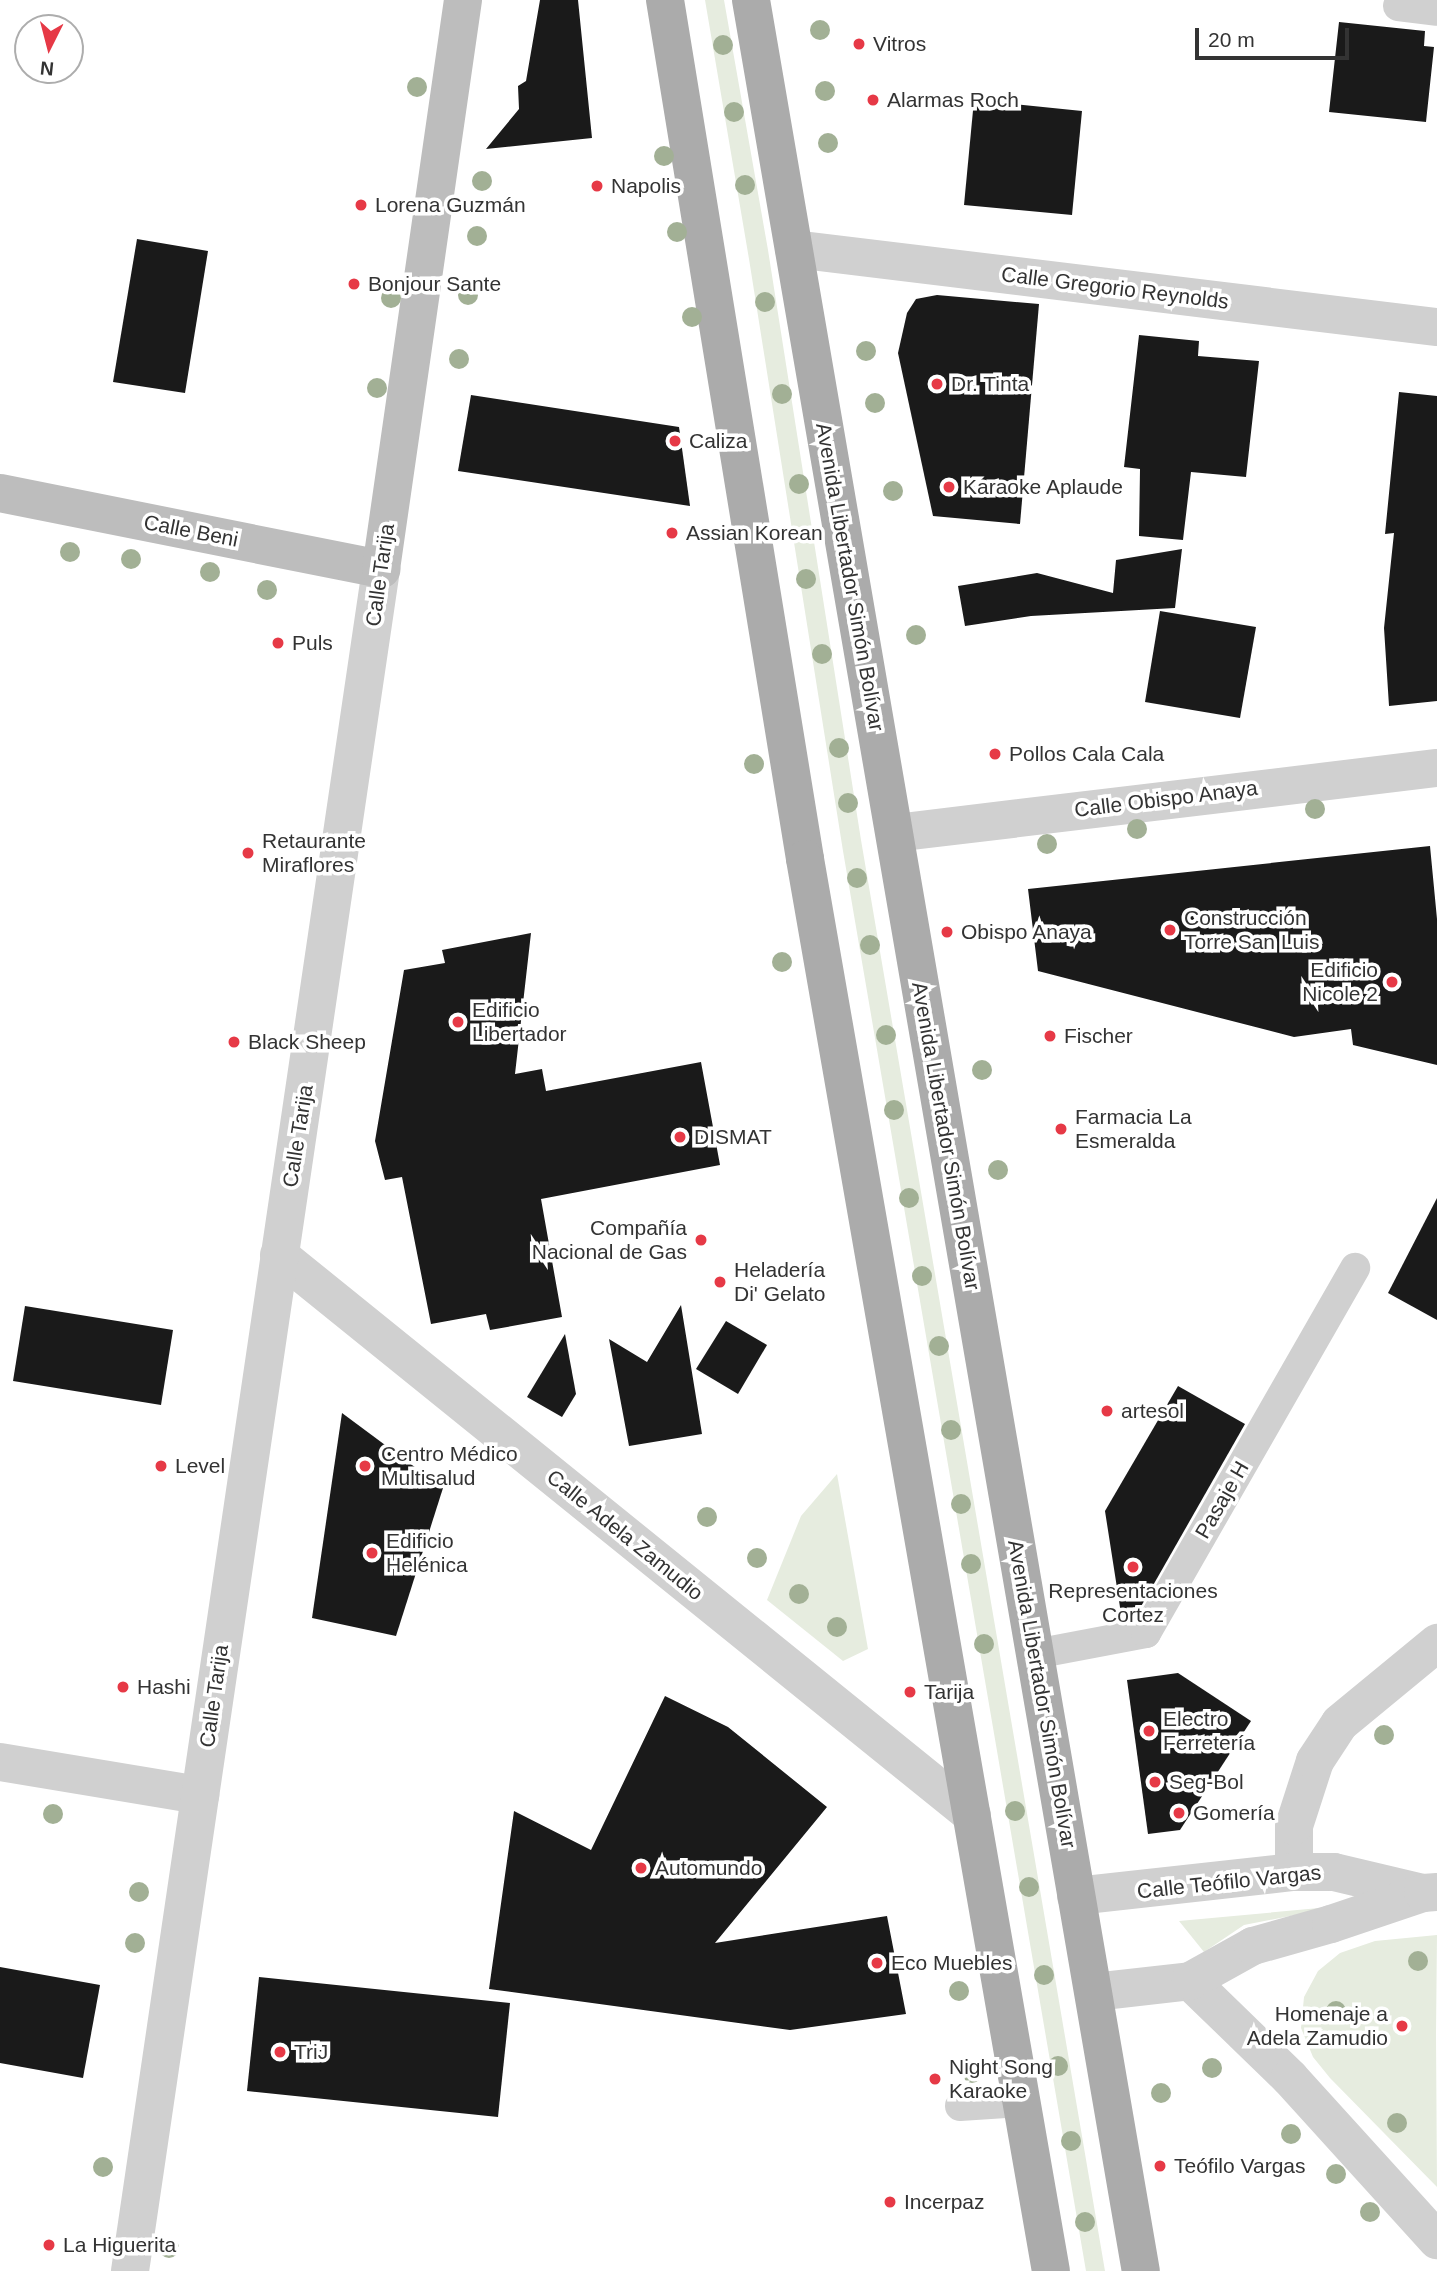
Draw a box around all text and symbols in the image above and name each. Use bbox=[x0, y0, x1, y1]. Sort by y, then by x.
north arrow bbox=[14, 14, 84, 84]
scale bar bbox=[1199, 14, 1353, 58]
text: 20 m bbox=[1208, 28, 1255, 51]
place label: Vitros bbox=[873, 31, 926, 57]
marker: Vitros bbox=[851, 36, 867, 52]
text: N bbox=[39, 57, 55, 80]
place label: Alarmas Roch bbox=[887, 87, 1019, 113]
marker: Alarmas Roch bbox=[865, 92, 881, 108]
place label: Napolis bbox=[611, 173, 681, 199]
marker: Napolis bbox=[589, 178, 605, 194]
place label: Lorena Guzmán bbox=[375, 192, 526, 218]
marker: Lorena Guzmán bbox=[353, 197, 369, 213]
street label: Calle Gregorio Reynolds bbox=[1000, 262, 1230, 314]
place label: Bonjour Sante bbox=[368, 271, 501, 297]
marker: Bonjour Sante bbox=[346, 276, 362, 292]
place label: Dr. Tinta bbox=[951, 371, 1030, 397]
marker: Dr. Tinta bbox=[929, 376, 945, 392]
street label: Avenida Libertador Simón Bolívar bbox=[810, 421, 890, 733]
place label: Caliza bbox=[689, 428, 747, 454]
marker: Caliza bbox=[667, 433, 683, 449]
place label: Karaoke Aplaude bbox=[963, 474, 1124, 500]
marker: Karaoke Aplaude bbox=[941, 479, 957, 495]
street label: Calle Beni bbox=[142, 509, 240, 553]
place label: Assian Korean bbox=[686, 520, 823, 546]
street label: Calle Tarija bbox=[360, 522, 400, 628]
marker: Assian Korean bbox=[664, 525, 680, 541]
place label: Puls bbox=[292, 630, 333, 656]
marker: Puls bbox=[270, 635, 286, 651]
place label: Pollos Cala Cala bbox=[1009, 741, 1164, 767]
marker: Pollos Cala Cala bbox=[987, 746, 1003, 762]
street label: Calle Obispo Anaya bbox=[1072, 775, 1260, 823]
place label: Retaurante Miraflores bbox=[262, 828, 366, 878]
marker: Retaurante Miraflores bbox=[240, 845, 256, 861]
place label: Construcción Torre San Luis bbox=[1184, 905, 1319, 955]
place label: Obispo Anaya bbox=[961, 919, 1093, 945]
marker: Construcción Torre San Luis bbox=[1162, 922, 1178, 938]
marker: Obispo Anaya bbox=[939, 924, 955, 940]
place label: Edificio Nicole 2 bbox=[1302, 957, 1378, 1007]
marker: Edificio Nicole 2 bbox=[1384, 974, 1400, 990]
street label: Avenida Libertador Simón Bolívar bbox=[906, 980, 986, 1292]
place label: Edificio Libertador bbox=[472, 997, 567, 1047]
marker: Edificio Libertador bbox=[450, 1014, 466, 1030]
place label: Fischer bbox=[1064, 1023, 1133, 1049]
marker: Fischer bbox=[1042, 1028, 1058, 1044]
place label: Black Sheep bbox=[248, 1029, 366, 1055]
marker: Black Sheep bbox=[226, 1034, 242, 1050]
street label: Calle Tarija bbox=[277, 1083, 319, 1189]
place label: Farmacia La Esmeralda bbox=[1075, 1104, 1192, 1154]
marker: Farmacia La Esmeralda bbox=[1053, 1121, 1069, 1137]
place label: DISMAT bbox=[694, 1124, 772, 1150]
marker: DISMAT bbox=[672, 1129, 688, 1145]
place label: Compañía Nacional de Gas bbox=[532, 1215, 687, 1265]
marker: Compañía Nacional de Gas bbox=[693, 1232, 709, 1248]
place label: Heladería Di' Gelato bbox=[734, 1257, 826, 1307]
marker: Heladería Di' Gelato bbox=[712, 1274, 728, 1290]
place label: artesol bbox=[1121, 1398, 1184, 1424]
marker: artesol bbox=[1099, 1403, 1115, 1419]
place label: Centro Médico Multisalud bbox=[381, 1441, 518, 1491]
place label: Level bbox=[175, 1453, 225, 1479]
marker: Centro Médico Multisalud bbox=[355, 1456, 375, 1476]
street label: Pasaje H bbox=[1190, 1457, 1254, 1543]
marker: Level bbox=[153, 1458, 169, 1474]
street label: Calle Adela Zamudio bbox=[541, 1464, 709, 1606]
place label: Edificio Helénica bbox=[386, 1528, 468, 1578]
street label: Avenida Libertador Simón Bolívar bbox=[1002, 1538, 1082, 1850]
marker: Edificio Helénica bbox=[364, 1545, 380, 1561]
marker: Representaciones Cortez bbox=[1125, 1559, 1141, 1575]
place label: Representaciones Cortez bbox=[1048, 1578, 1218, 1628]
street label: Calle Tarija bbox=[194, 1643, 234, 1749]
place label: Hashi bbox=[137, 1674, 191, 1700]
marker: Hashi bbox=[115, 1679, 131, 1695]
place label: Tarija bbox=[924, 1679, 974, 1705]
marker: Tarija bbox=[902, 1684, 918, 1700]
place label: Electro Ferretería bbox=[1163, 1706, 1255, 1756]
marker: Electro Ferretería bbox=[1141, 1723, 1157, 1739]
place label: Seg-Bol bbox=[1169, 1769, 1244, 1795]
marker: Seg-Bol bbox=[1147, 1774, 1163, 1790]
place label: Gomería bbox=[1193, 1800, 1275, 1826]
marker: Gomería bbox=[1171, 1805, 1187, 1821]
place label: Automundo bbox=[655, 1855, 762, 1881]
marker: Automundo bbox=[633, 1860, 649, 1876]
street label: Calle Teófilo Vargas bbox=[1136, 1860, 1322, 1904]
place label: Eco Muebles bbox=[891, 1950, 1012, 1976]
marker: Eco Muebles bbox=[869, 1955, 885, 1971]
place label: Homenaje a Adela Zamudio bbox=[1247, 2001, 1388, 2051]
marker: Homenaje a Adela Zamudio bbox=[1394, 2018, 1410, 2034]
place label: TriJ bbox=[294, 2039, 328, 2065]
marker: TriJ bbox=[272, 2044, 288, 2060]
place label: Night Song Karaoke bbox=[949, 2054, 1053, 2104]
marker: Night Song Karaoke bbox=[927, 2071, 943, 2087]
place label: Teófilo Vargas bbox=[1174, 2153, 1306, 2179]
marker: Teófilo Vargas bbox=[1152, 2158, 1168, 2174]
place label: Incerpaz bbox=[904, 2189, 985, 2215]
marker: Incerpaz bbox=[882, 2194, 898, 2210]
place label: La Higuerita bbox=[63, 2232, 176, 2258]
marker: La Higuerita bbox=[41, 2237, 57, 2253]

